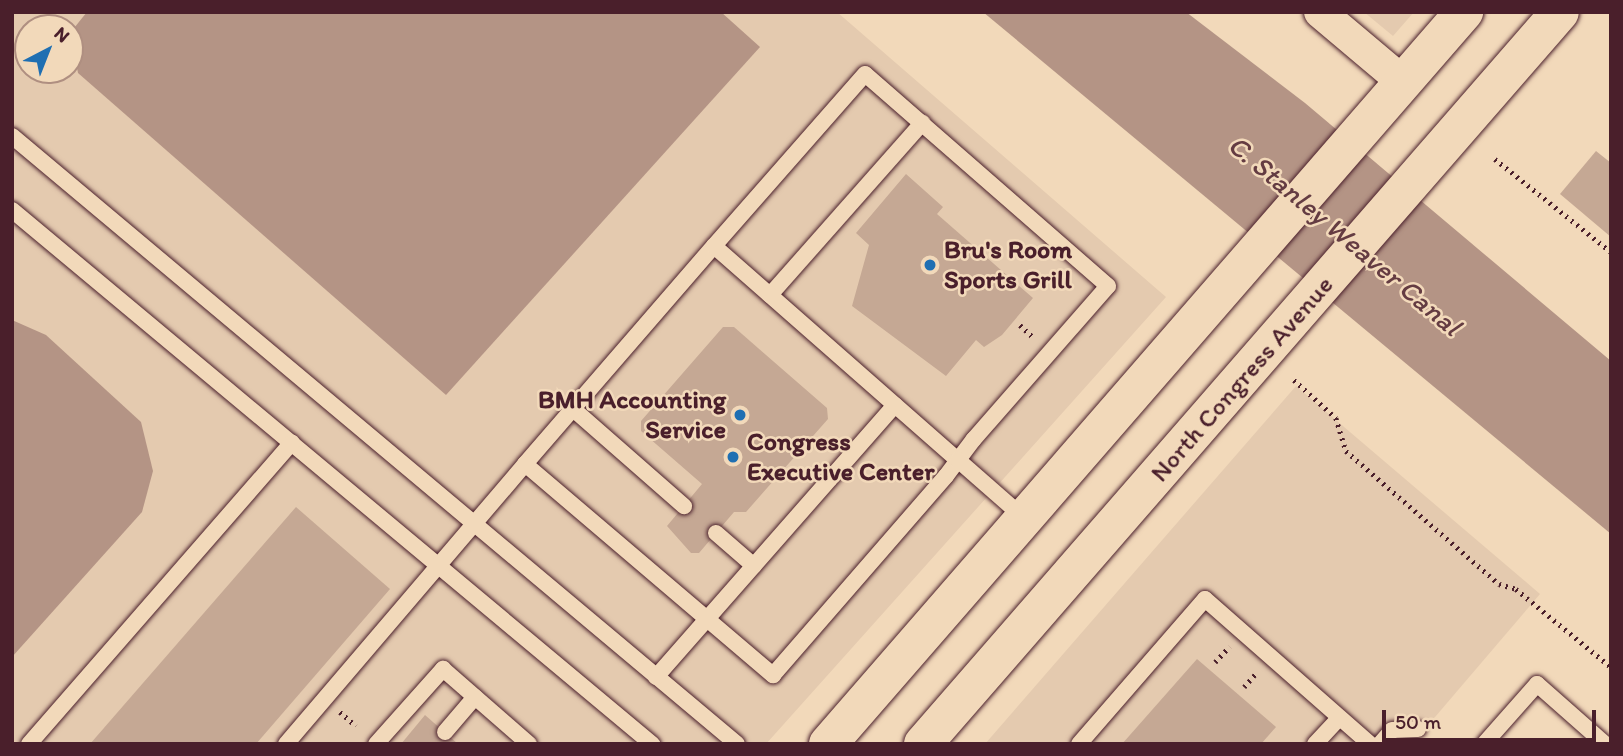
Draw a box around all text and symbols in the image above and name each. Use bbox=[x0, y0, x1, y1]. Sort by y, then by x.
north arrow bbox=[14, 14, 84, 84]
text: N bbox=[50, 22, 75, 47]
water label: C. Stanley Weaver Canal bbox=[1223, 129, 1467, 341]
place label: Bru's Room Sports Grill bbox=[944, 234, 1072, 296]
marker: Bru's Room Sports Grill bbox=[922, 257, 938, 273]
street label: North Congress Avenue bbox=[1144, 270, 1340, 488]
place label: BMH Accounting Service bbox=[538, 384, 726, 446]
marker: BMH Accounting Service bbox=[732, 407, 748, 423]
place label: Congress Executive Center bbox=[747, 426, 935, 488]
marker: Congress Executive Center bbox=[725, 449, 741, 465]
scale bar bbox=[1385, 696, 1598, 740]
text: 50 m bbox=[1395, 709, 1441, 734]

